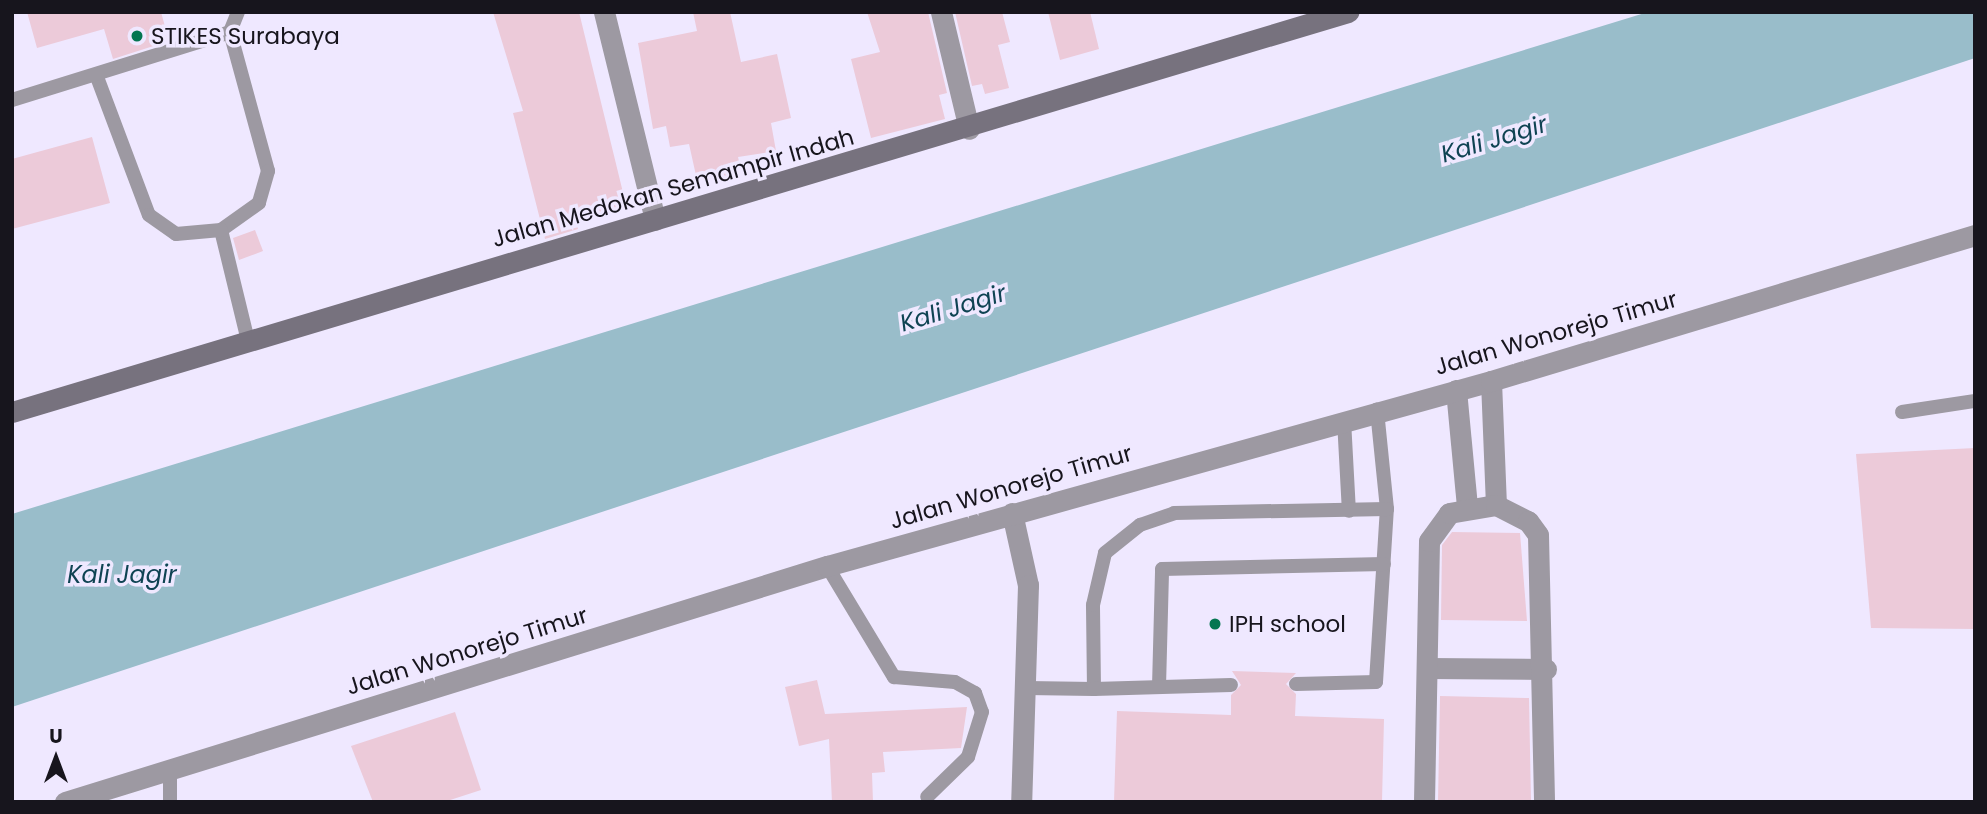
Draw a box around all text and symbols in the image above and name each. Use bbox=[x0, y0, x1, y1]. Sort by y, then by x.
place label: STIKES Surabaya bbox=[151, 22, 340, 50]
marker: STIKES Surabaya bbox=[129, 28, 145, 44]
water label: Kali Jagir bbox=[1437, 109, 1551, 169]
street label: Jalan Medokan Semampir Indah bbox=[489, 123, 857, 253]
water label: Kali Jagir bbox=[896, 278, 1010, 338]
street label: Jalan Wonorejo Timur bbox=[1432, 285, 1680, 381]
street label: Jalan Wonorejo Timur bbox=[887, 439, 1135, 535]
water label: Kali Jagir bbox=[67, 561, 177, 589]
street label: Jalan Wonorejo Timur bbox=[343, 601, 591, 701]
place label: IPH school bbox=[1229, 610, 1346, 638]
marker: IPH school bbox=[1207, 616, 1223, 632]
north arrow bbox=[21, 723, 91, 793]
text: U bbox=[49, 723, 63, 750]

